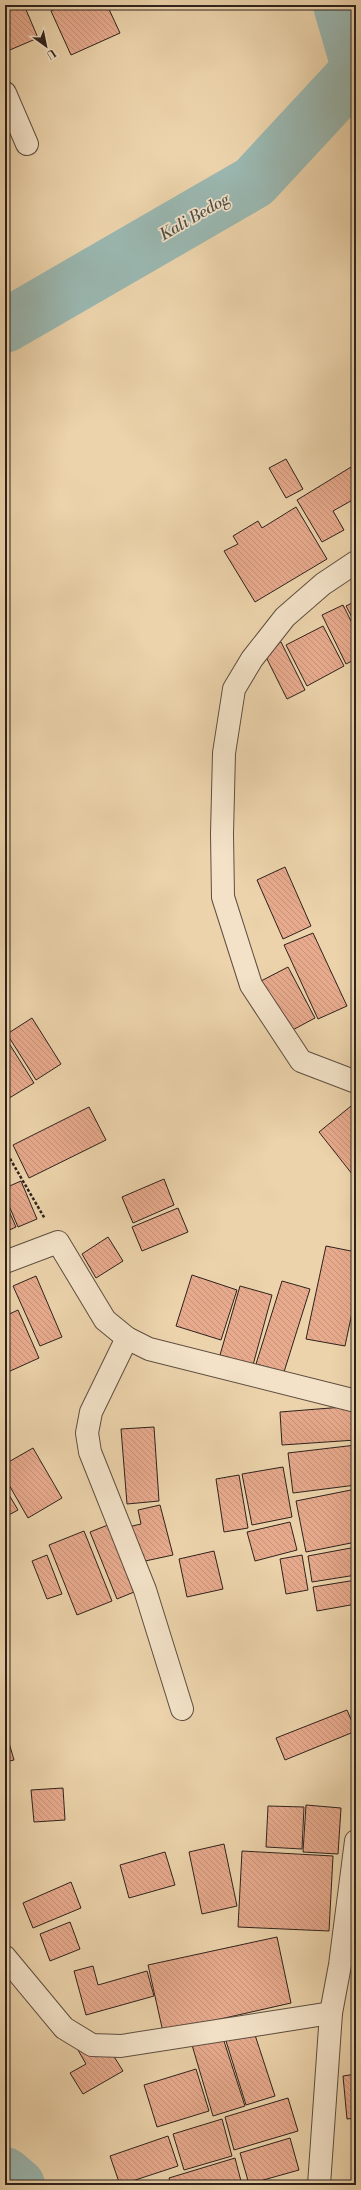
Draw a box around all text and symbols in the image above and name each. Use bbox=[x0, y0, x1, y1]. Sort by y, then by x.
north arrow bbox=[26, 26, 66, 66]
text: U bbox=[43, 45, 58, 62]
water label: Kali Bedog bbox=[156, 188, 234, 245]

